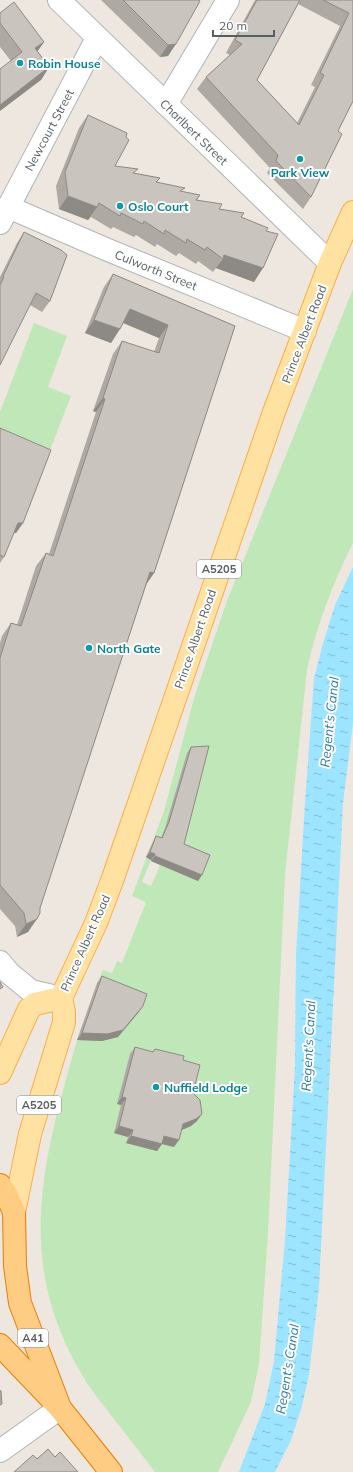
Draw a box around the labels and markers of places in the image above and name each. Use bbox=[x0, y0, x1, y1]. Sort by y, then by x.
place label: Robin House bbox=[28, 56, 101, 71]
marker: Robin House bbox=[15, 58, 25, 68]
marker: Park View bbox=[295, 154, 305, 164]
place label: Park View bbox=[271, 165, 330, 180]
place label: Oslo Court bbox=[128, 199, 189, 214]
marker: Oslo Court bbox=[115, 201, 125, 211]
place label: North Gate bbox=[97, 641, 161, 656]
marker: North Gate bbox=[84, 643, 94, 653]
place label: Nuffield Lodge bbox=[164, 1080, 248, 1095]
marker: Nuffield Lodge bbox=[151, 1082, 161, 1092]

